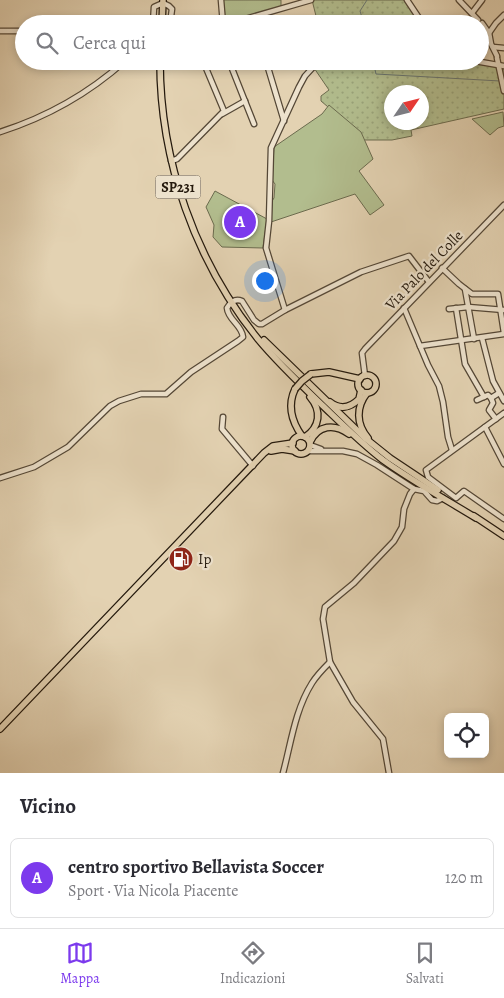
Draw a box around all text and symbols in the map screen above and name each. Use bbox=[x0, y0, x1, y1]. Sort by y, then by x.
search box bbox=[15, 15, 489, 70]
icon: search bbox=[33, 29, 61, 57]
text: Cerca qui bbox=[73, 30, 146, 56]
north arrow bbox=[384, 85, 429, 130]
road number: SP231 bbox=[156, 176, 200, 198]
pin: A bbox=[224, 203, 256, 241]
street label: Via Palo del Colle bbox=[380, 226, 467, 315]
your location bbox=[252, 268, 278, 294]
fuel station icon: Ip bbox=[168, 546, 194, 572]
place label: Ip bbox=[198, 549, 211, 569]
map controls bbox=[444, 713, 489, 758]
button: locate bbox=[444, 713, 489, 758]
text: Vicino bbox=[20, 792, 76, 820]
text: centro sportivo Bellavista Soccer bbox=[68, 854, 324, 880]
text: A bbox=[32, 867, 42, 889]
text: 120 m bbox=[445, 867, 483, 889]
text: Sport · Via Nicola Piacente bbox=[68, 880, 239, 902]
tab: Mappa bbox=[60, 939, 100, 988]
tab: Indicazioni bbox=[220, 939, 285, 988]
tab: Salvati bbox=[406, 939, 444, 988]

